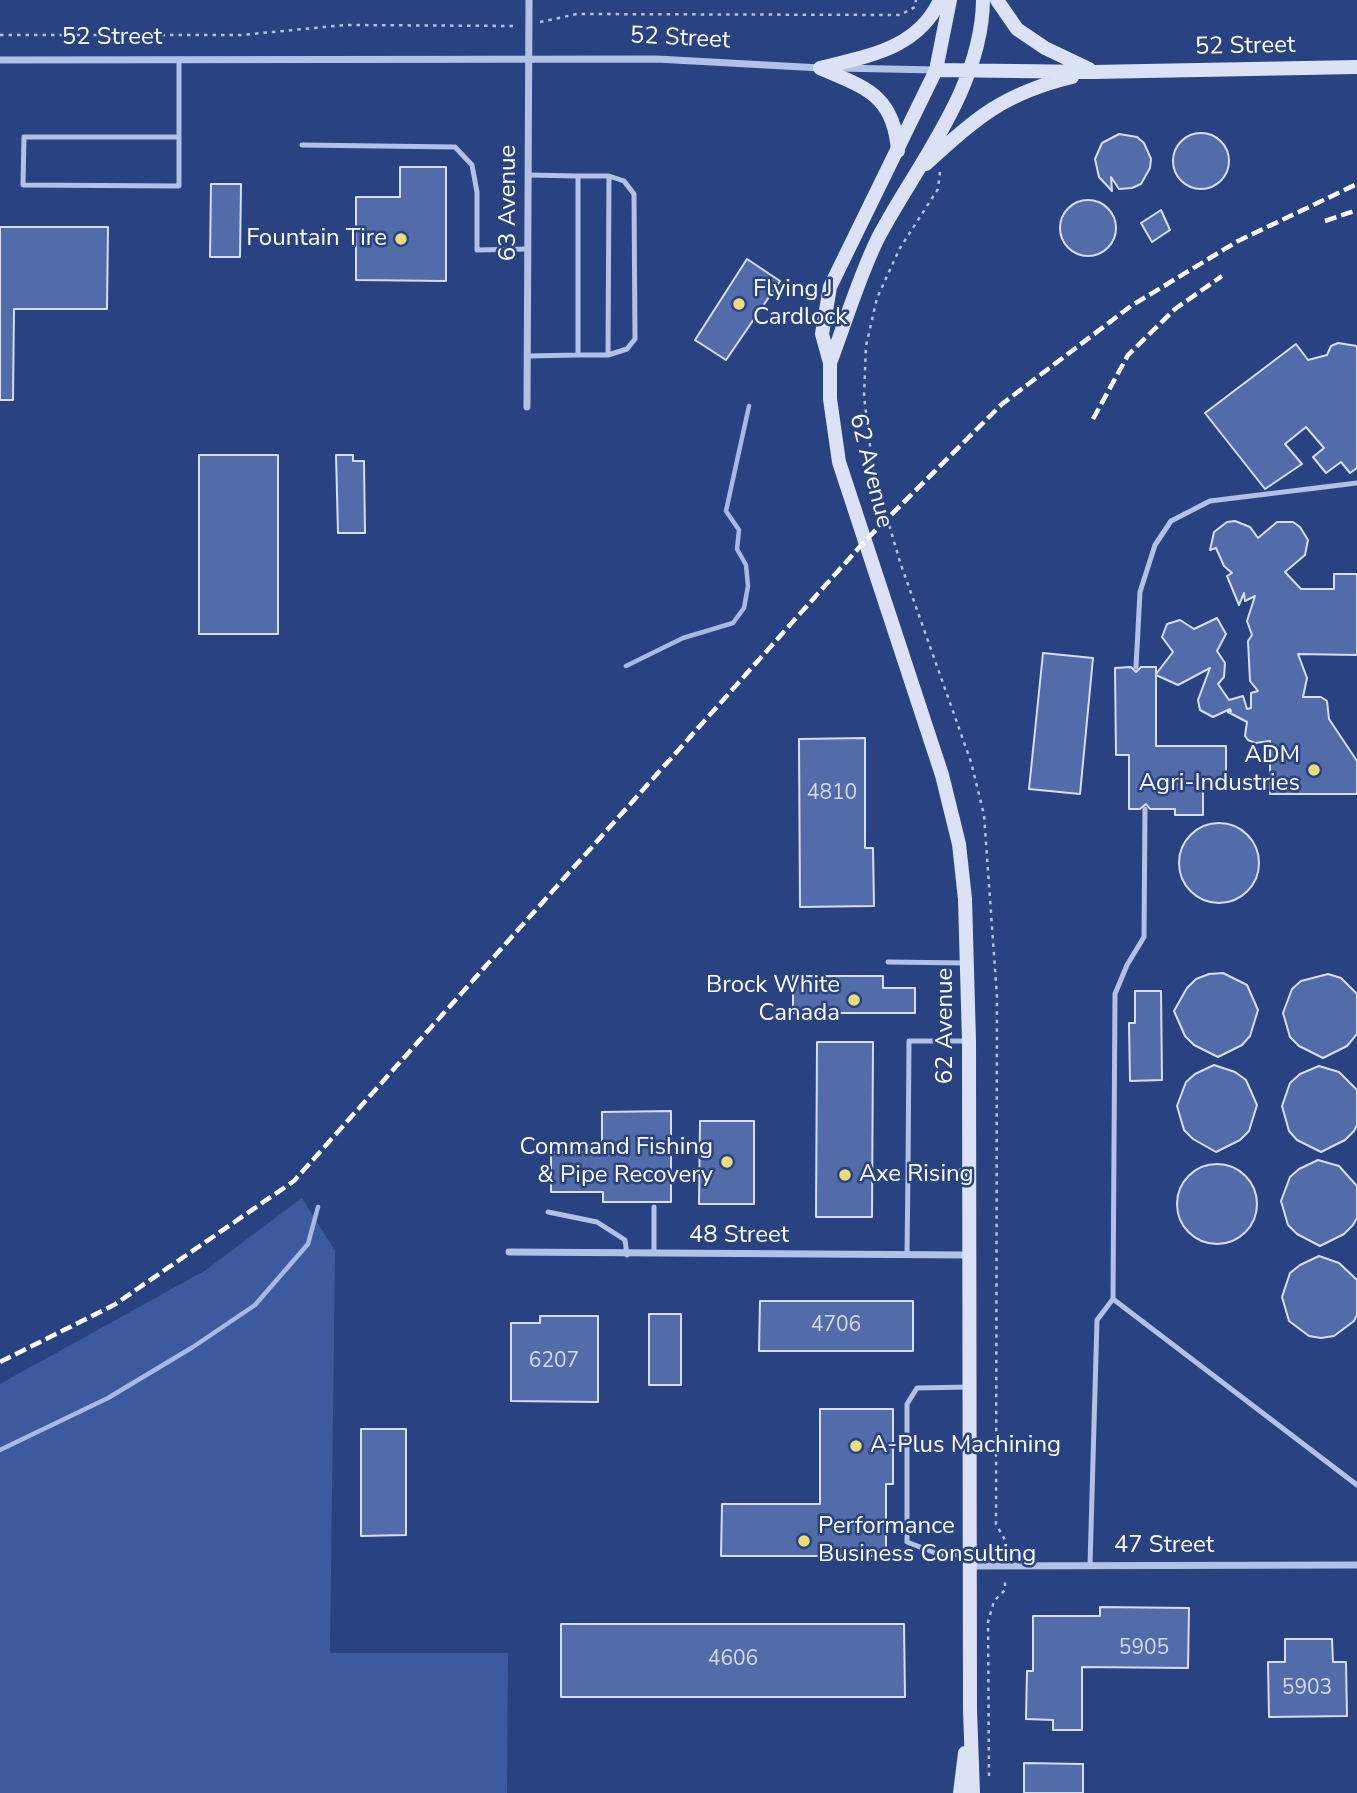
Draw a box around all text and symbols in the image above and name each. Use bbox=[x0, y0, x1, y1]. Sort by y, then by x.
street label: 52 Street bbox=[629, 22, 731, 56]
street label: 52 Street bbox=[62, 24, 162, 52]
street label: 52 Street bbox=[1195, 32, 1295, 62]
street label: 63 Avenue bbox=[495, 145, 523, 261]
place label: Fountain Tire bbox=[246, 225, 387, 253]
marker: Fountain Tire bbox=[393, 231, 409, 247]
place label: Flying J Cardlock bbox=[753, 276, 847, 332]
marker: Flying J Cardlock bbox=[731, 296, 747, 312]
street label: 62 Avenue bbox=[842, 411, 898, 531]
place label: ADM Agri-Industries bbox=[1139, 742, 1300, 798]
marker: ADM Agri-Industries bbox=[1306, 762, 1322, 778]
house number: 4810 bbox=[807, 781, 857, 807]
street label: 62 Avenue bbox=[932, 968, 960, 1084]
place label: Brock White Canada bbox=[706, 972, 840, 1028]
marker: Brock White Canada bbox=[846, 992, 862, 1008]
place label: Command Fishing & Pipe Recovery bbox=[520, 1134, 713, 1190]
marker: Command Fishing & Pipe Recovery bbox=[719, 1154, 735, 1170]
place label: Axe Rising bbox=[859, 1161, 974, 1189]
marker: Axe Rising bbox=[837, 1167, 853, 1183]
street label: 48 Street bbox=[689, 1222, 789, 1250]
house number: 4706 bbox=[811, 1313, 861, 1339]
house number: 6207 bbox=[529, 1349, 579, 1375]
place label: A-Plus Machining bbox=[870, 1432, 1061, 1460]
marker: A-Plus Machining bbox=[848, 1438, 864, 1454]
place label: Performance Business Consulting bbox=[818, 1513, 1036, 1569]
street label: 47 Street bbox=[1114, 1532, 1214, 1560]
marker: Performance Business Consulting bbox=[796, 1533, 812, 1549]
house number: 5905 bbox=[1119, 1636, 1169, 1662]
house number: 4606 bbox=[708, 1647, 758, 1673]
house number: 5903 bbox=[1282, 1676, 1332, 1702]

